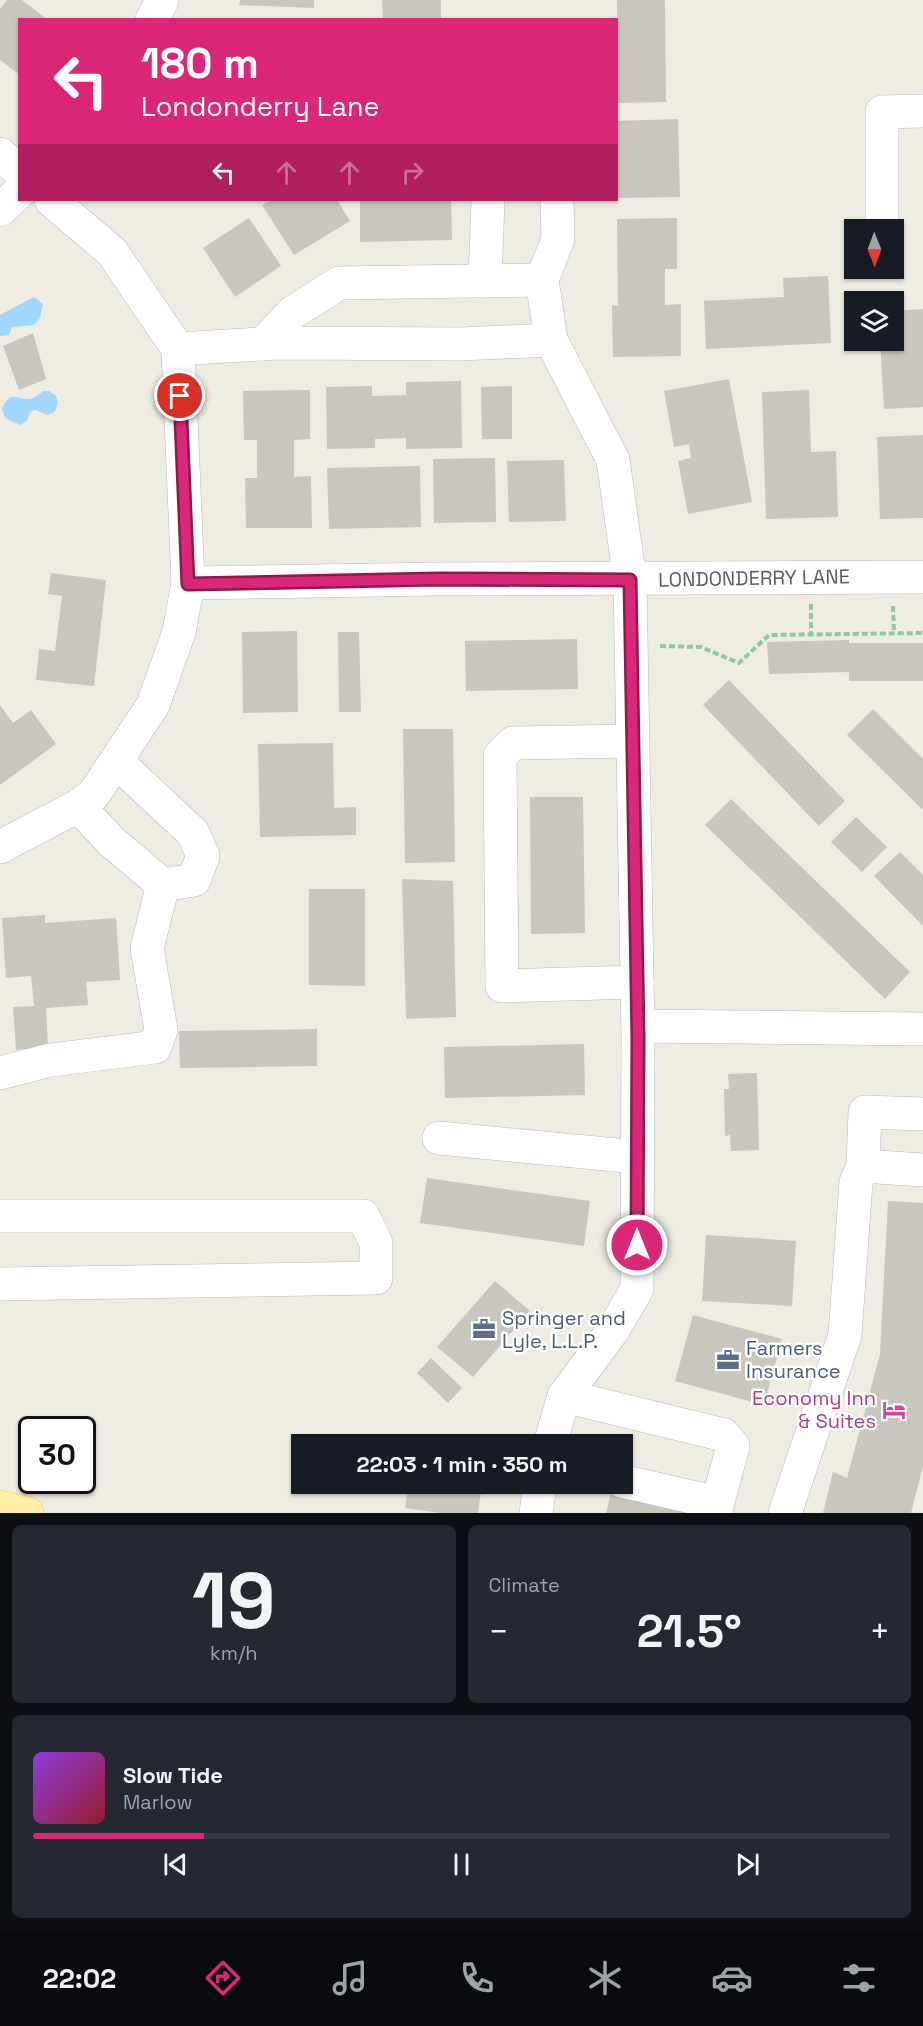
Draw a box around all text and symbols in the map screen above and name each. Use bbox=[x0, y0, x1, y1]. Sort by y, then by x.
text: 180 m bbox=[141, 37, 259, 90]
icon: left bbox=[42, 42, 120, 120]
text: Londonderry Lane bbox=[141, 89, 380, 124]
icon: left bbox=[207, 156, 240, 189]
icon: ahead bbox=[270, 156, 303, 189]
icon: ahead bbox=[333, 156, 366, 189]
icon: right bbox=[396, 156, 429, 189]
north arrow bbox=[844, 219, 904, 279]
map controls bbox=[844, 219, 904, 351]
button: layers bbox=[844, 291, 904, 351]
pin bbox=[154, 370, 205, 421]
icon: arrive bbox=[163, 379, 196, 412]
street label: LONDONDERRY LANE bbox=[658, 563, 850, 593]
position arrow bbox=[605, 1213, 669, 1277]
place label: Springer and Lyle, L.L.P. bbox=[502, 1305, 626, 1354]
office icon: Springer and Lyle, L.L.P. bbox=[471, 1316, 497, 1342]
place label: Farmers Insurance bbox=[746, 1335, 841, 1384]
office icon: Farmers Insurance bbox=[715, 1347, 741, 1373]
place label: Economy Inn & Suites bbox=[752, 1385, 876, 1434]
hotel icon: Economy Inn & Suites bbox=[881, 1397, 907, 1423]
speed limit sign: 30 bbox=[18, 1416, 96, 1494]
text: 22:03 · 1 min · 350 m bbox=[356, 1450, 568, 1478]
text: 19 bbox=[192, 1551, 275, 1651]
text: Climate bbox=[489, 1572, 560, 1598]
text: 21.5° bbox=[637, 1603, 742, 1660]
text: − bbox=[489, 1611, 509, 1653]
text: + bbox=[870, 1611, 890, 1653]
text: km/h bbox=[210, 1640, 258, 1666]
text: Slow Tide bbox=[123, 1761, 223, 1789]
text: Marlow bbox=[123, 1789, 192, 1815]
icon: previous bbox=[159, 1848, 192, 1881]
icon: pause bbox=[445, 1848, 478, 1881]
icon: next bbox=[731, 1848, 764, 1881]
icon: directions bbox=[202, 1957, 244, 1999]
icon: music bbox=[329, 1957, 371, 1999]
icon: phone bbox=[456, 1957, 498, 1999]
icon: climate bbox=[584, 1957, 626, 1999]
icon: car bbox=[711, 1957, 753, 1999]
icon: filters bbox=[838, 1957, 880, 1999]
text: 22:02 bbox=[43, 1961, 116, 1996]

